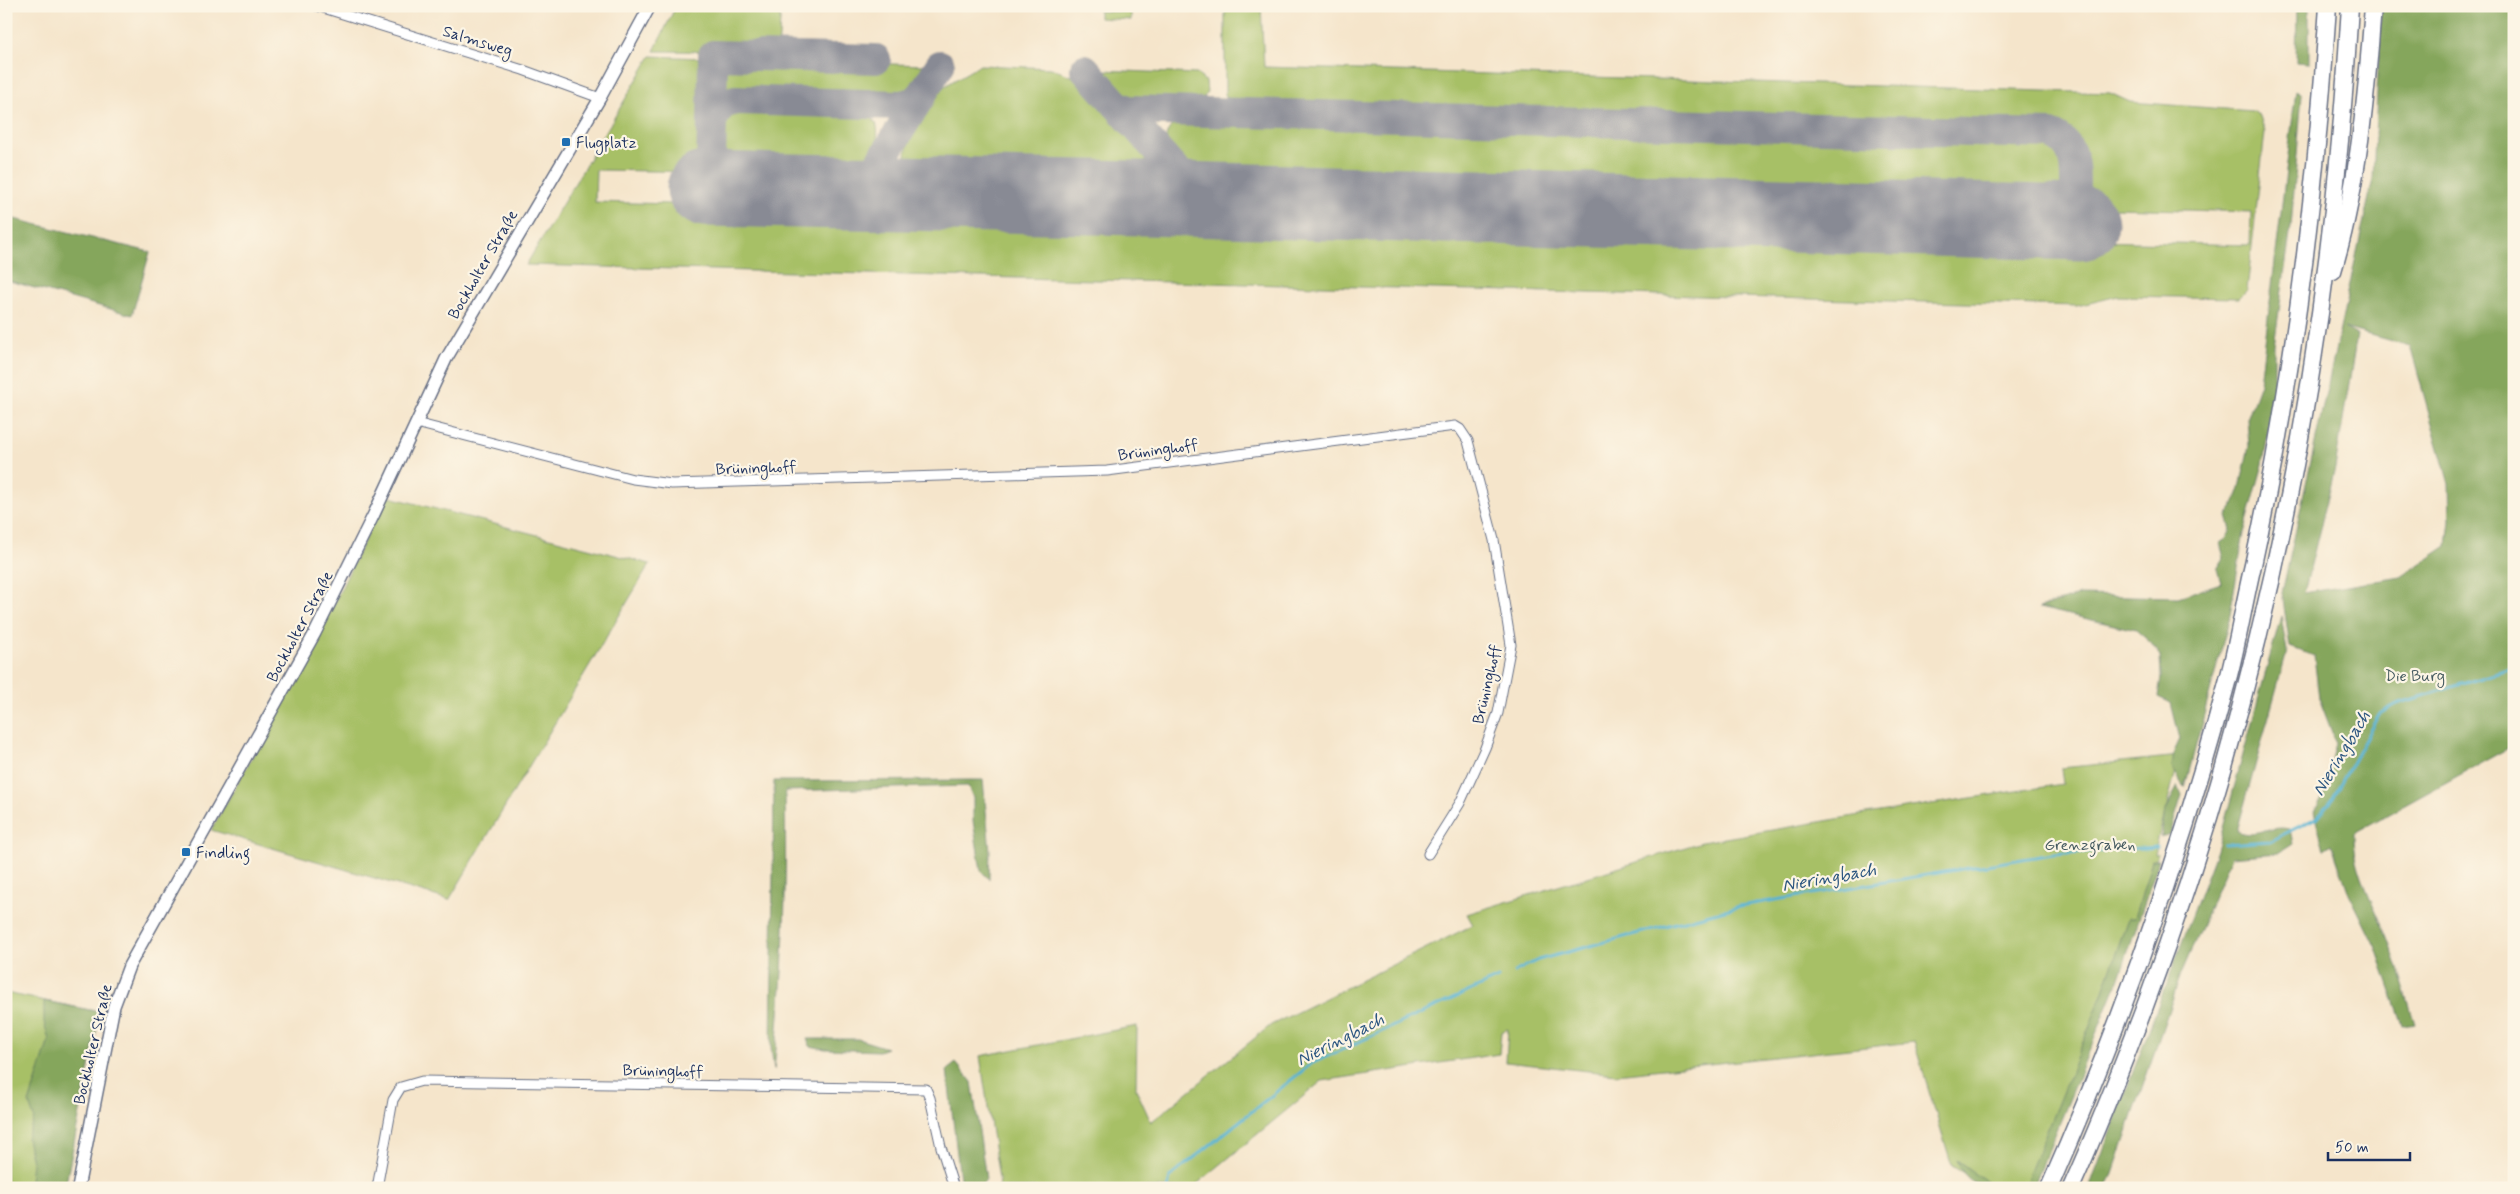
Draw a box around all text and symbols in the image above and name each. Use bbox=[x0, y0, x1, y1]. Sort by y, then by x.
street label: Salmsweg bbox=[440, 21, 515, 63]
place label: Flugplatz bbox=[576, 133, 637, 155]
marker: Flugplatz bbox=[560, 136, 572, 148]
street label: Bockholter Straße bbox=[443, 206, 523, 323]
street label: Brüninghoff bbox=[1117, 434, 1200, 467]
street label: Brüninghoff bbox=[715, 457, 797, 481]
street label: Bockholter Straße bbox=[262, 567, 339, 686]
street label: Brüninghoff bbox=[1468, 643, 1508, 726]
park label: Die Burg bbox=[2385, 666, 2445, 688]
water label: Nieringbach bbox=[2307, 706, 2377, 801]
park label: Grenzgraben bbox=[2044, 835, 2136, 857]
place label: Findling bbox=[196, 843, 250, 865]
marker: Findling bbox=[180, 846, 192, 858]
water label: Nieringbach bbox=[1780, 858, 1878, 898]
street label: Bockholter Straße bbox=[69, 982, 118, 1107]
water label: Nieringbach bbox=[1293, 1007, 1389, 1072]
street label: Brüninghoff bbox=[622, 1060, 704, 1084]
scale bar bbox=[2328, 1129, 2410, 1161]
text: 50 m bbox=[2335, 1138, 2369, 1158]

